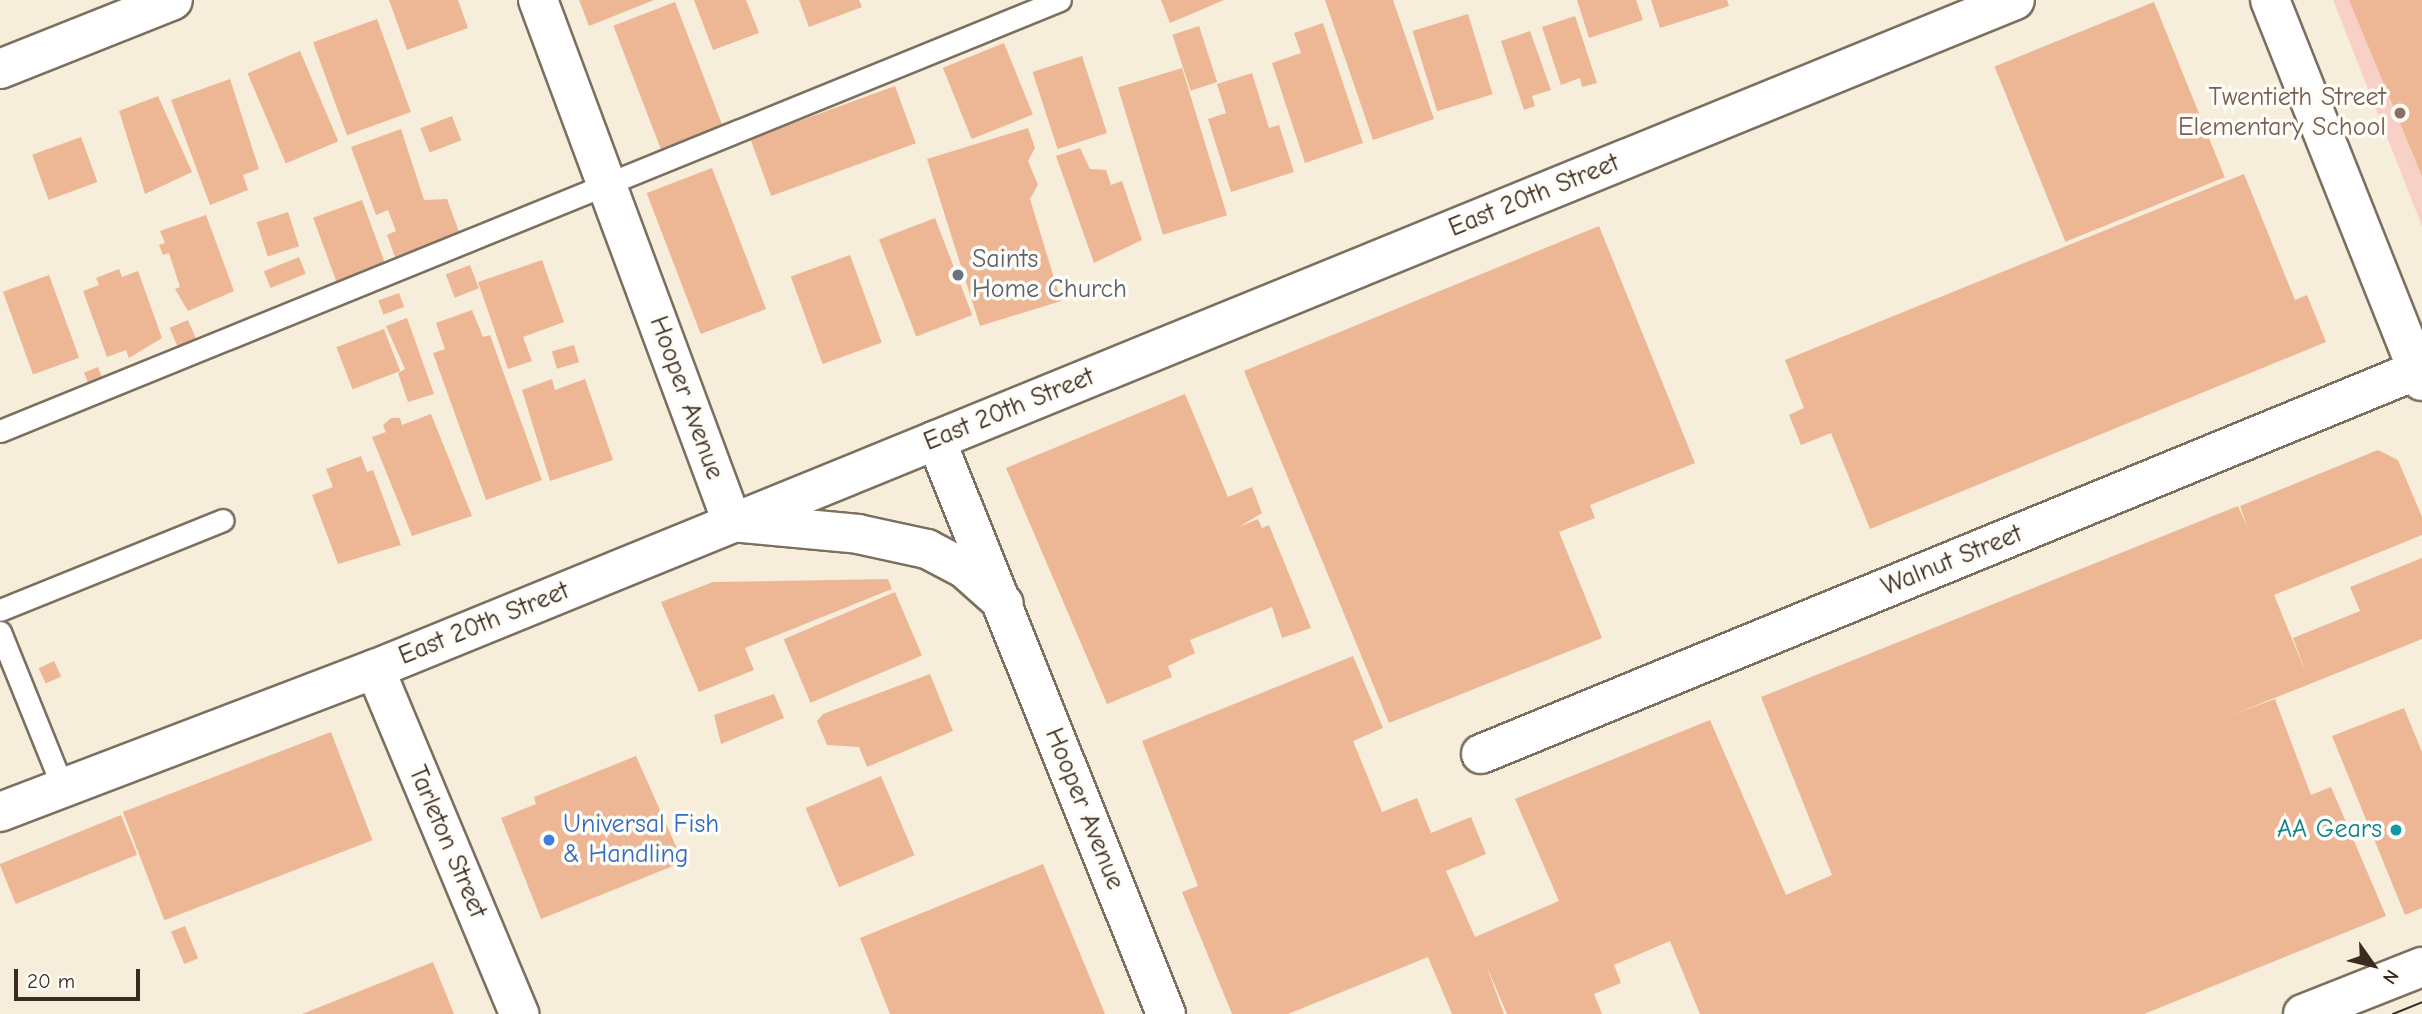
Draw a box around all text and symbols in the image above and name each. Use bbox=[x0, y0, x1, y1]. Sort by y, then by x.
place label: Twentieth Street Elementary School bbox=[2178, 82, 2386, 144]
marker: Twentieth Street Elementary School bbox=[2392, 105, 2408, 121]
street label: East 20th Street bbox=[1444, 148, 1624, 244]
place label: Saints Home Church bbox=[972, 244, 1127, 306]
marker: Saints Home Church bbox=[950, 267, 966, 283]
street label: Hooper Avenue bbox=[642, 312, 730, 484]
street label: East 20th Street bbox=[919, 362, 1099, 458]
street label: Walnut Street bbox=[1877, 519, 2027, 603]
street label: East 20th Street bbox=[394, 576, 574, 672]
street label: Hooper Avenue bbox=[1037, 724, 1131, 894]
street label: Tarleton Street bbox=[401, 761, 493, 923]
place label: Universal Fish & Handling bbox=[563, 809, 719, 870]
place label: AA Gears bbox=[2277, 814, 2382, 846]
marker: AA Gears bbox=[2388, 822, 2404, 838]
marker: Universal Fish & Handling bbox=[541, 832, 557, 848]
north arrow bbox=[2338, 930, 2408, 1000]
scale bar bbox=[18, 954, 144, 998]
text: N bbox=[2378, 965, 2403, 988]
text: 20 m bbox=[27, 969, 75, 993]

